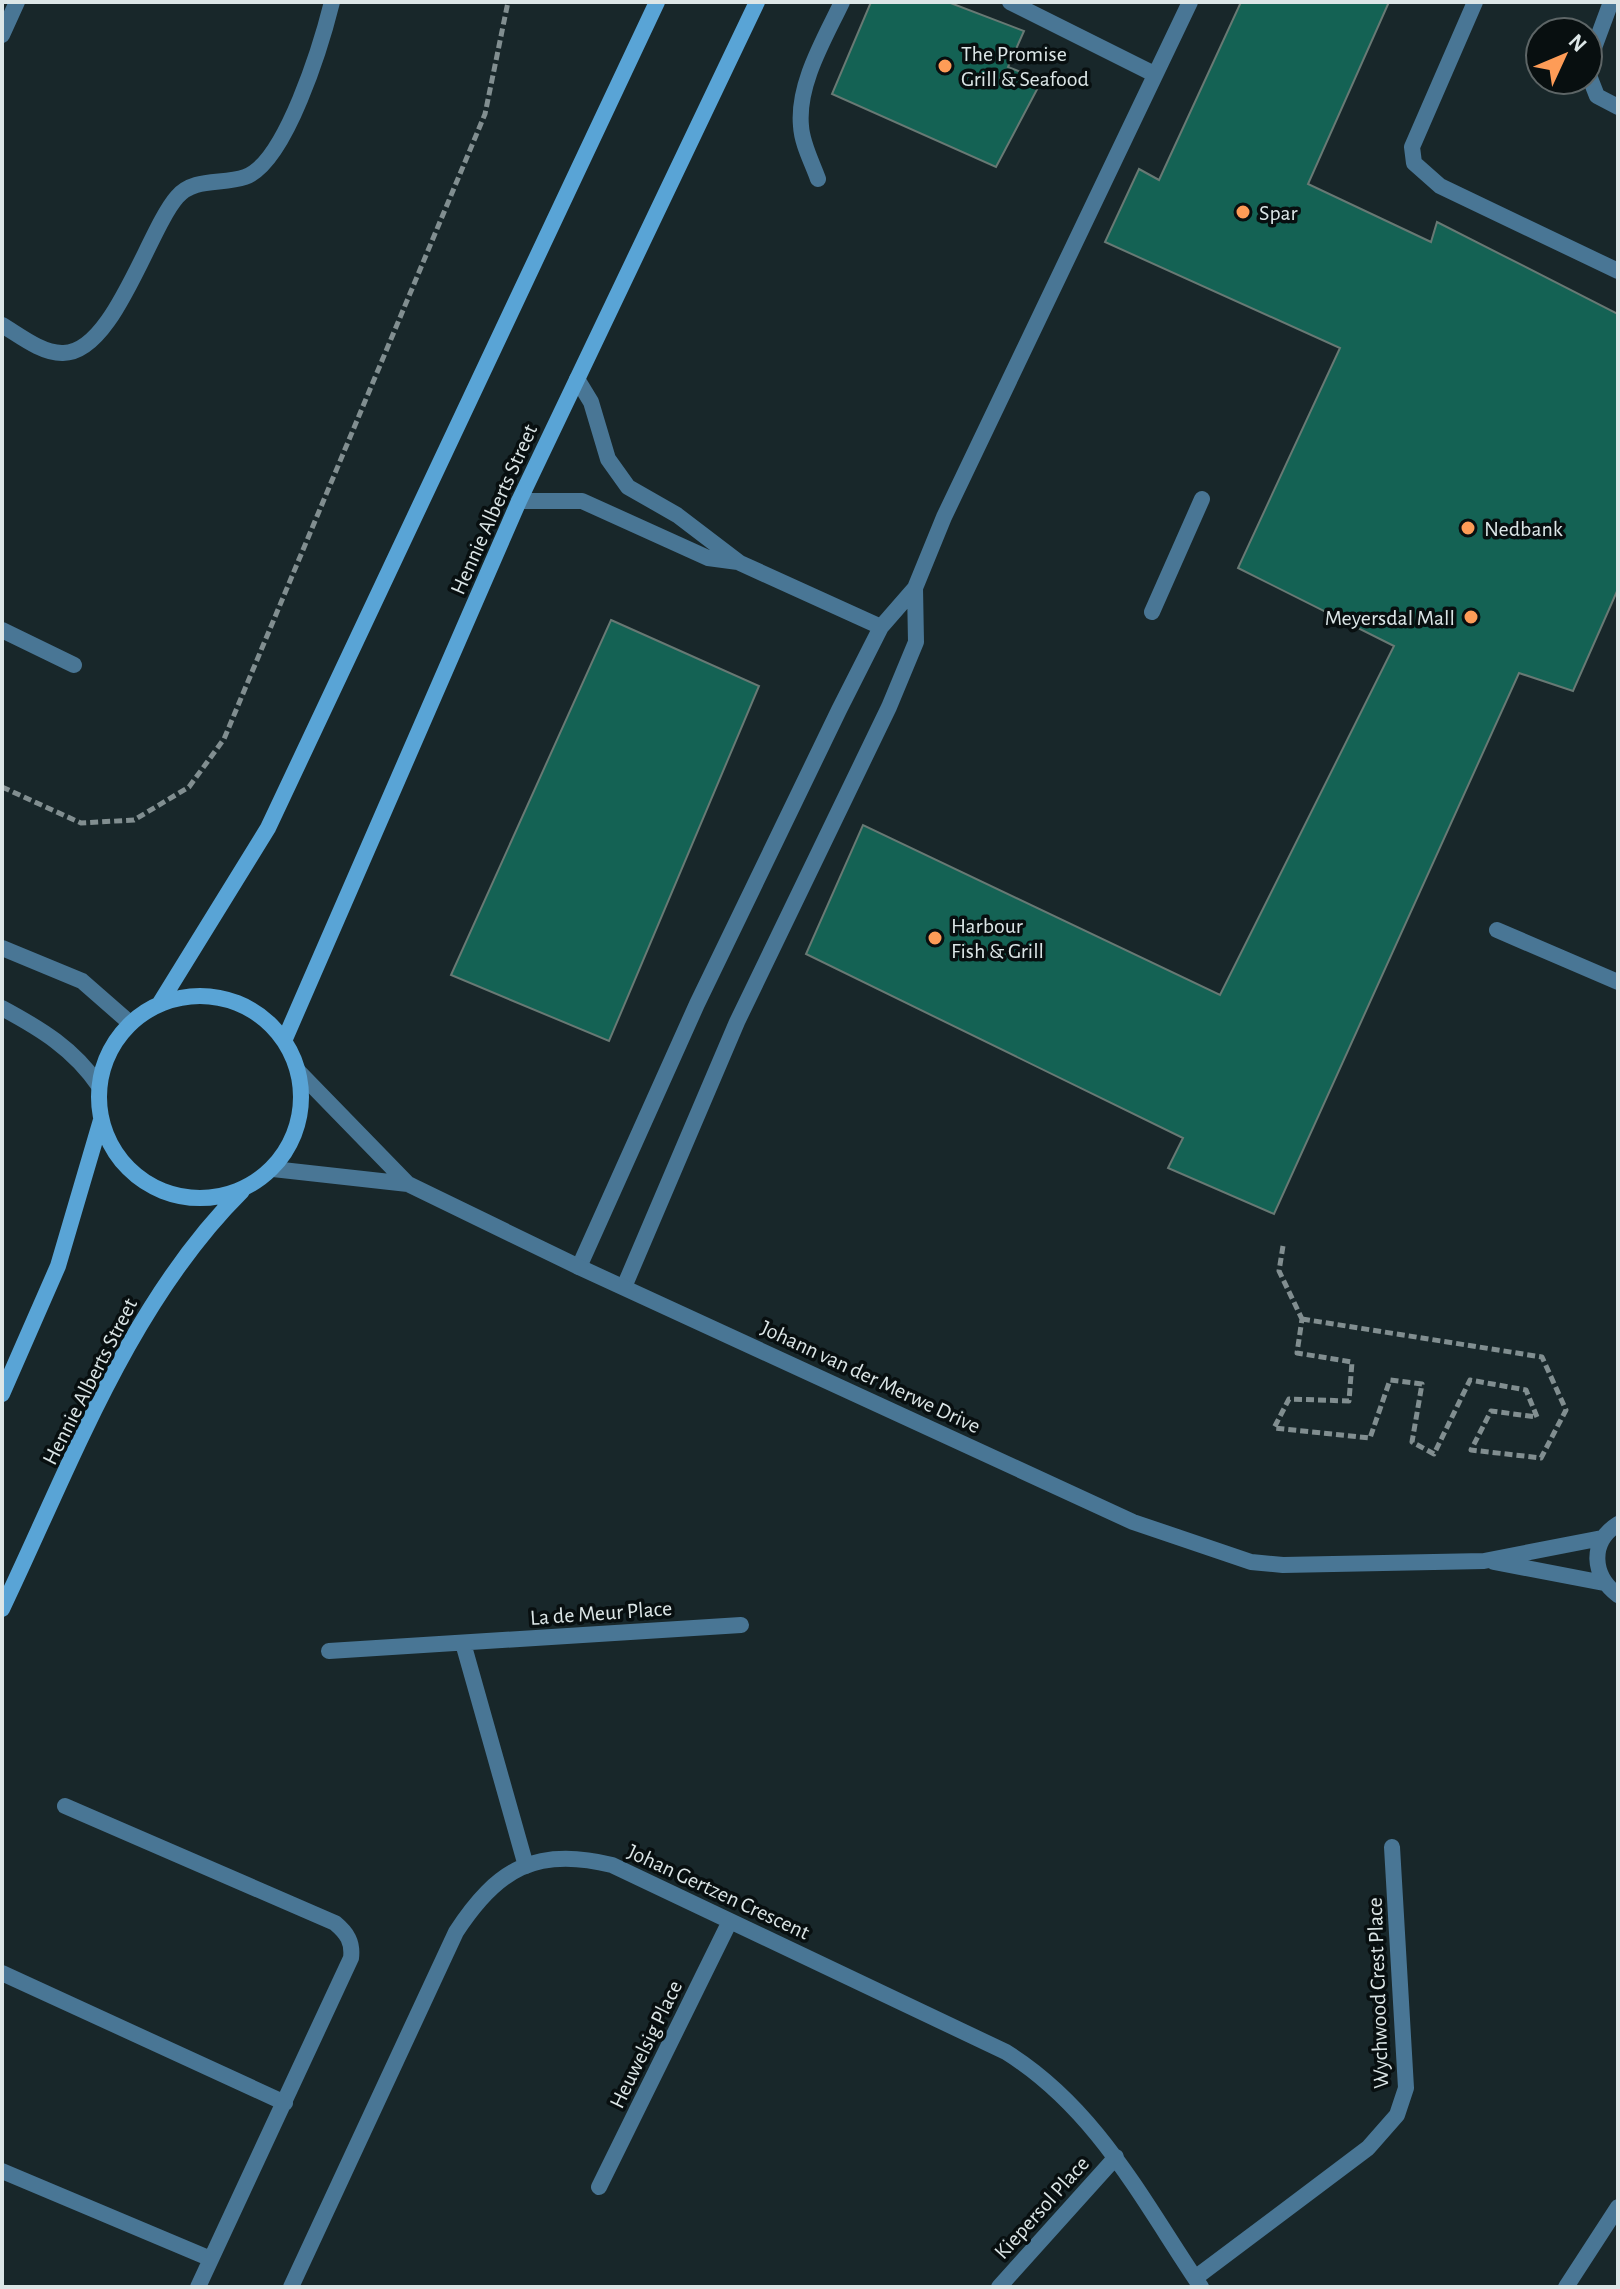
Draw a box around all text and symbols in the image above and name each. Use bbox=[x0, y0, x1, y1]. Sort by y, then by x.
north arrow bbox=[1524, 16, 1604, 96]
text: N bbox=[1564, 30, 1591, 56]
place label: The Promise Grill & Seafood bbox=[961, 43, 1089, 90]
marker: The Promise Grill & Seafood bbox=[936, 57, 954, 75]
place label: Spar bbox=[1259, 202, 1298, 224]
marker: Spar bbox=[1234, 203, 1252, 221]
street label: Hennie Alberts Street bbox=[447, 421, 541, 598]
place label: Nedbank bbox=[1484, 518, 1563, 540]
marker: Nedbank bbox=[1459, 519, 1477, 537]
place label: Meyersdal Mall bbox=[1325, 607, 1455, 629]
marker: Meyersdal Mall bbox=[1462, 608, 1480, 626]
place label: Harbour Fish & Grill bbox=[951, 915, 1044, 962]
marker: Harbour Fish & Grill bbox=[926, 929, 944, 947]
street label: Hennie Alberts Street bbox=[38, 1295, 141, 1468]
street label: Johann van der Merwe Drive bbox=[757, 1316, 984, 1437]
street label: La de Meur Place bbox=[529, 1597, 673, 1629]
street label: Johan Gertzen Crescent bbox=[624, 1840, 813, 1944]
street label: Wychwood Crest Place bbox=[1364, 1897, 1392, 2089]
street label: Heuwelsig Place bbox=[605, 1977, 686, 2112]
street label: Kiepersol Place bbox=[990, 2152, 1093, 2263]

